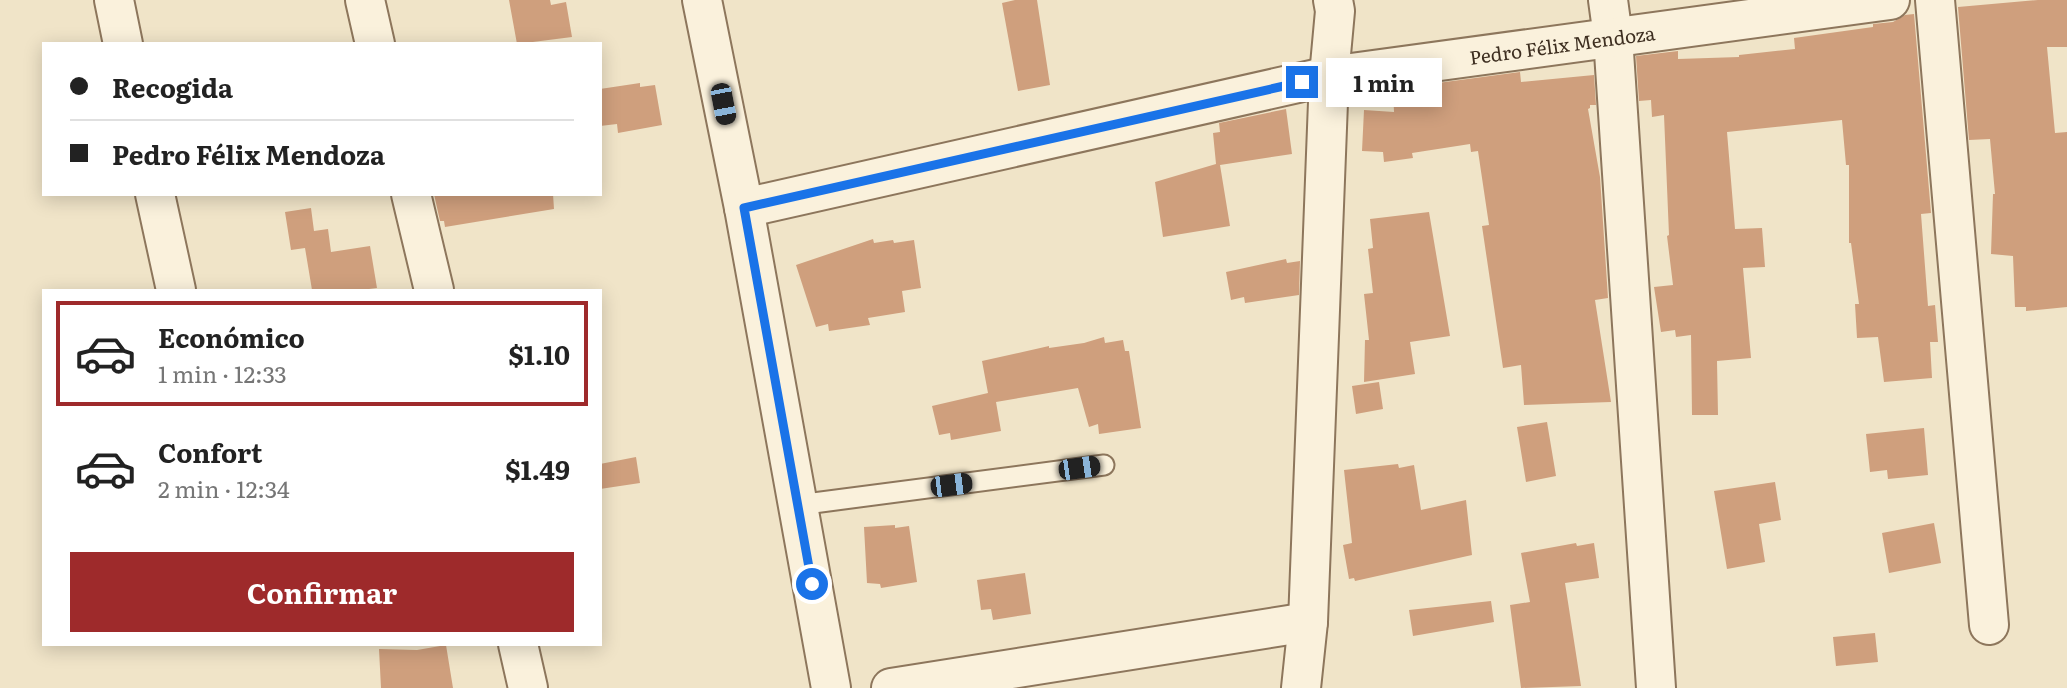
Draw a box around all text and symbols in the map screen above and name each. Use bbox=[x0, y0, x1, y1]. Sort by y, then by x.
street label: Pedro Félix Mendoza bbox=[1467, 18, 1658, 71]
callout: 1 min bbox=[1326, 57, 1442, 106]
text: 1 min bbox=[1353, 65, 1415, 99]
route end bbox=[1286, 66, 1318, 98]
text: Recogida bbox=[112, 67, 233, 106]
car bbox=[709, 81, 738, 127]
text: Pedro Félix Mendoza bbox=[112, 134, 385, 173]
text: Económico bbox=[158, 317, 305, 356]
icon: car bbox=[74, 322, 137, 385]
text: $1.10 bbox=[508, 334, 570, 373]
text: 1 min · 12:33 bbox=[158, 356, 287, 390]
text: Confort bbox=[158, 432, 262, 471]
icon: car bbox=[74, 437, 137, 500]
text: $1.49 bbox=[505, 449, 570, 488]
car bbox=[1057, 455, 1102, 481]
text: 2 min · 12:34 bbox=[158, 471, 290, 505]
car bbox=[929, 472, 974, 498]
button: Confirmar bbox=[70, 552, 574, 632]
route start bbox=[796, 568, 828, 600]

